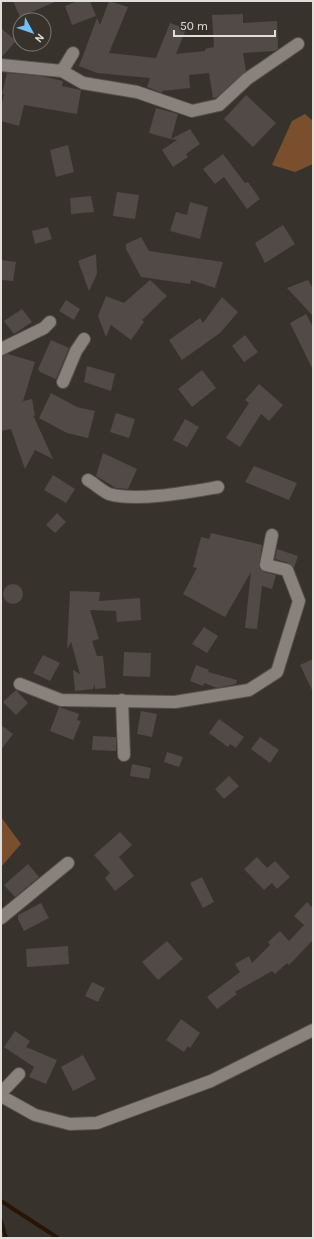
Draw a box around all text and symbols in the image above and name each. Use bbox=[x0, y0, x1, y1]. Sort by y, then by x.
north arrow bbox=[12, 12, 52, 52]
scale bar bbox=[174, 12, 275, 38]
text: 50 m bbox=[180, 19, 208, 33]
text: N bbox=[32, 31, 47, 45]

